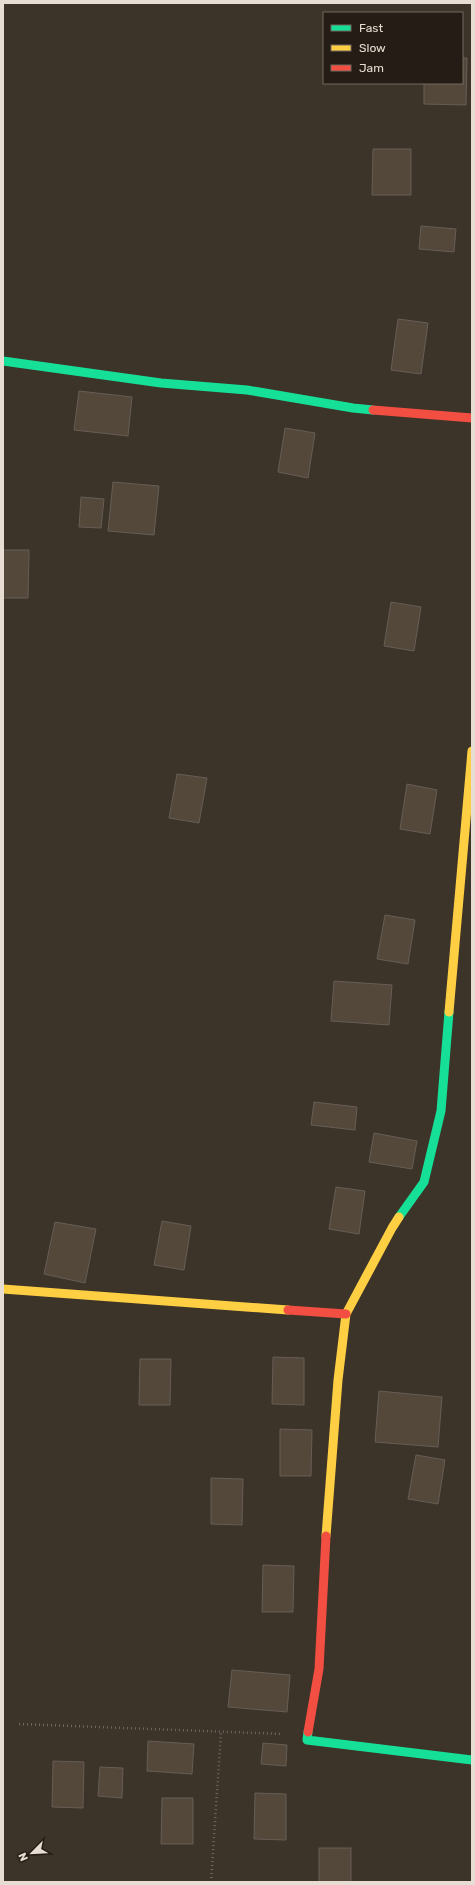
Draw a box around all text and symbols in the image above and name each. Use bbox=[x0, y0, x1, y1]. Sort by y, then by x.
legend bbox=[323, 12, 463, 84]
text: Fast bbox=[359, 21, 383, 35]
text: Slow bbox=[359, 41, 386, 55]
text: Jam bbox=[359, 61, 384, 75]
north arrow bbox=[12, 1833, 52, 1873]
text: N bbox=[16, 1851, 31, 1863]

